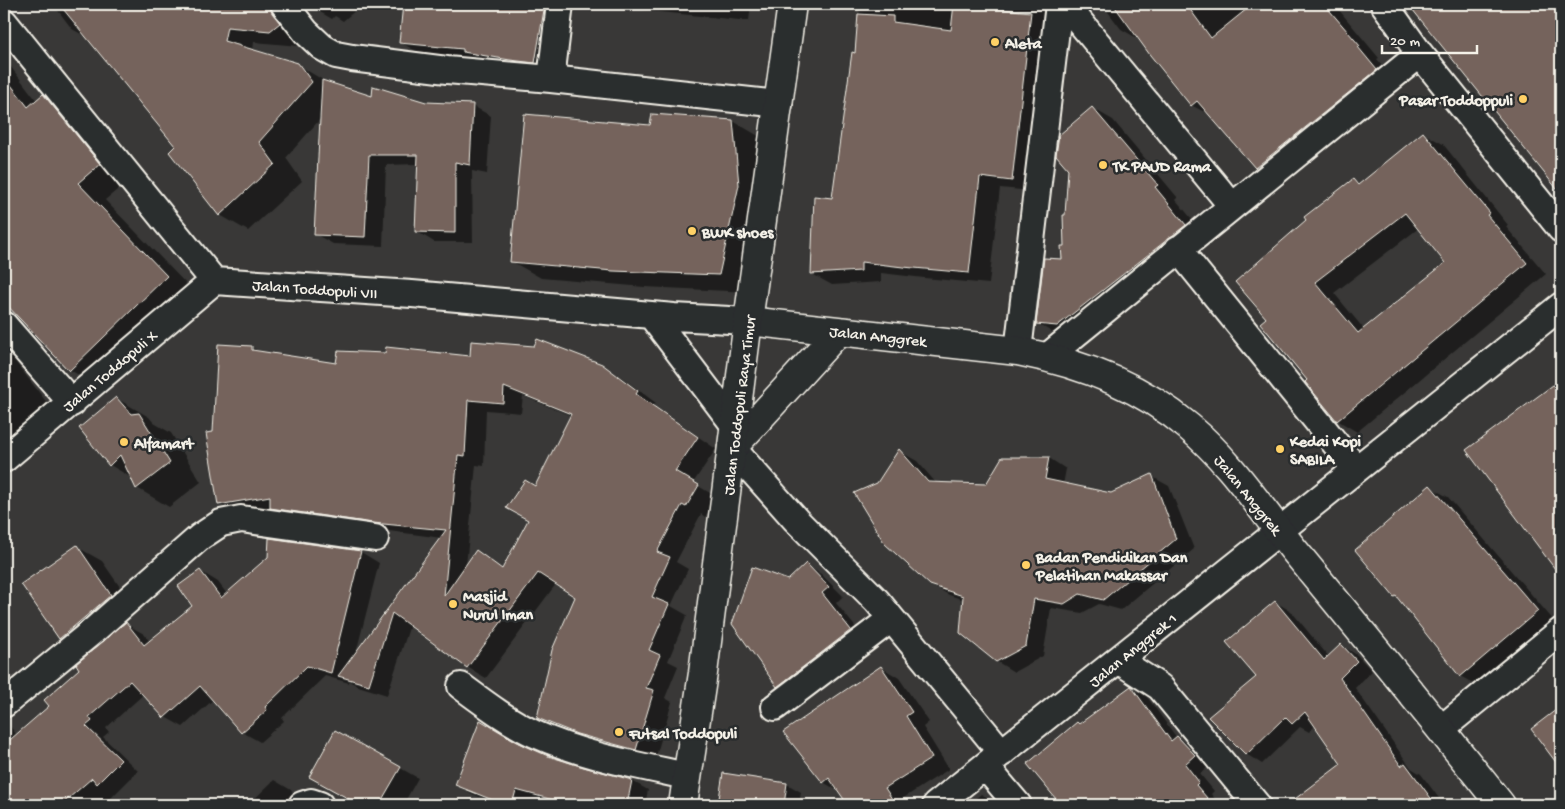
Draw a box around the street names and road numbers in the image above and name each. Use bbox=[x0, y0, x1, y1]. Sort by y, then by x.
street label: Jalan Toddopuli VII bbox=[252, 278, 378, 305]
street label: Jalan Toddopuli Raya Timur bbox=[721, 313, 762, 496]
street label: Jalan Anggrek bbox=[828, 324, 929, 353]
street label: Jalan Toddopuli X bbox=[60, 327, 163, 418]
street label: Jalan Anggrek bbox=[1208, 452, 1286, 541]
street label: Jalan Anggrek 1 bbox=[1086, 610, 1182, 693]

